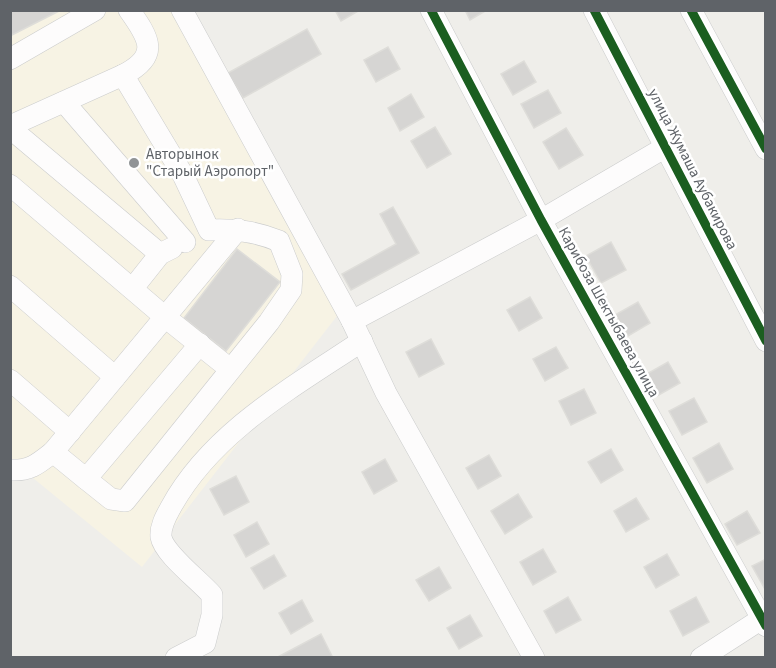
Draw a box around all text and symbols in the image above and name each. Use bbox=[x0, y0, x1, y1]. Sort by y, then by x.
street label: улица Жумаша Аубакирова bbox=[643, 85, 742, 254]
place label: Авторынок "Старый Аэропорт" bbox=[146, 144, 274, 182]
marker: Авторынок "Старый Аэропорт" bbox=[127, 156, 141, 170]
street label: Карибоза Шектыбаева улица bbox=[553, 223, 664, 401]

